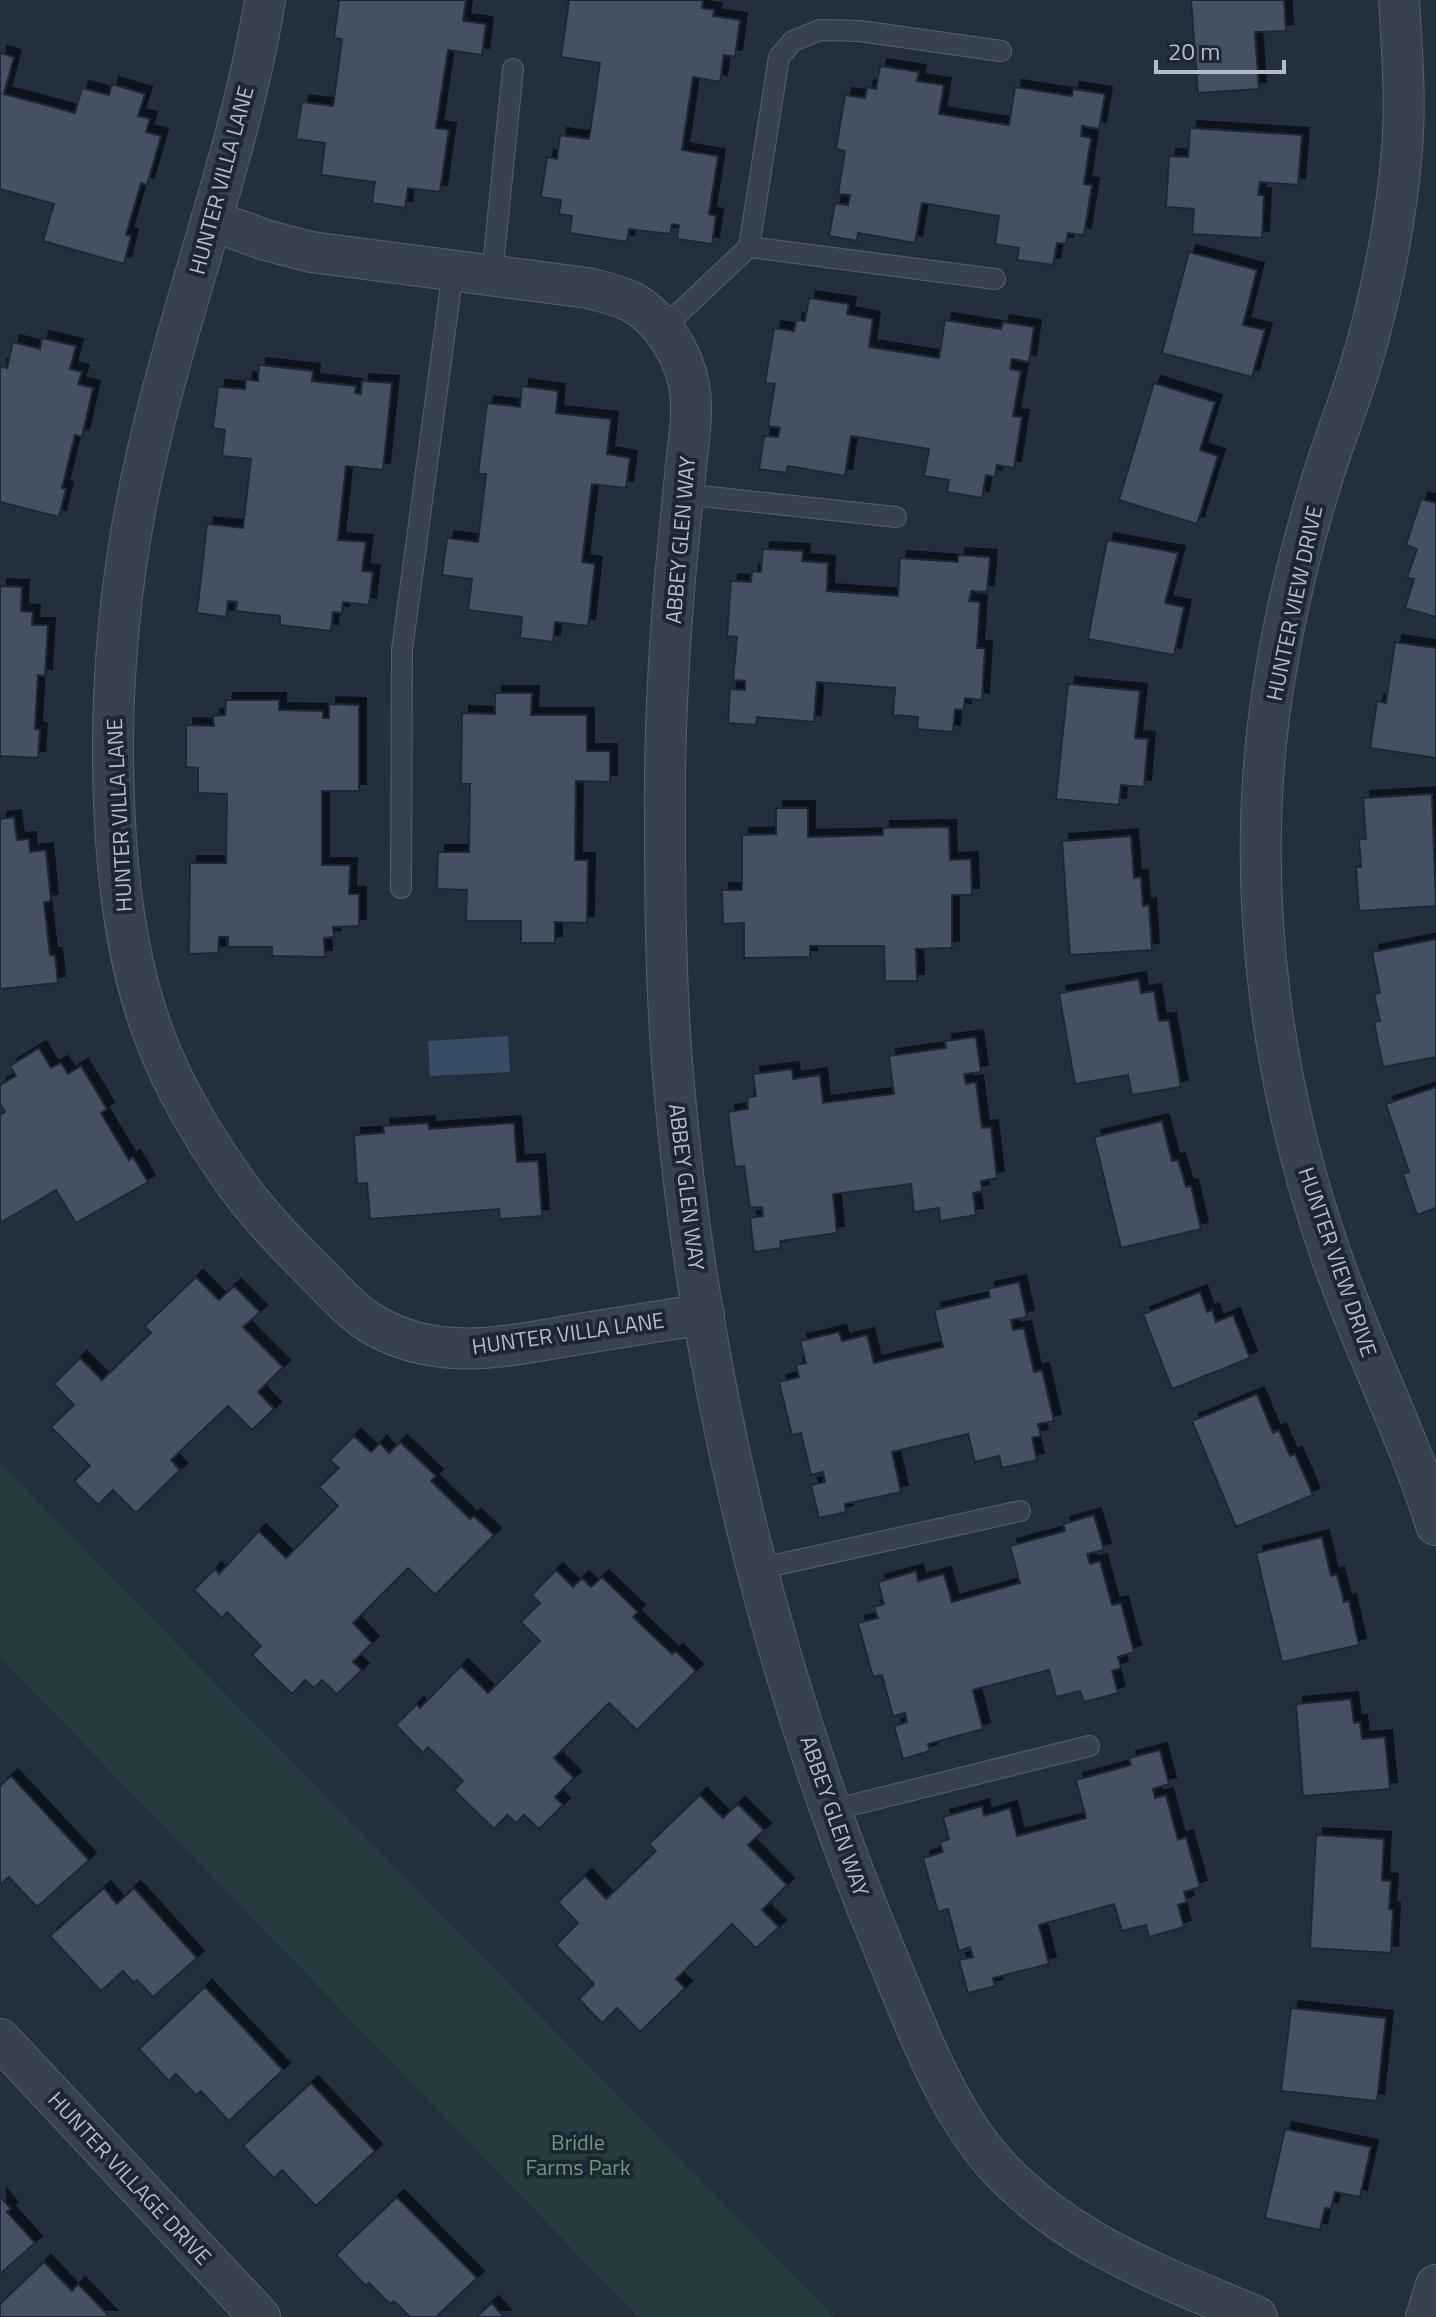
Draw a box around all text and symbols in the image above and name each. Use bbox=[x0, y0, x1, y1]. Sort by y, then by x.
scale bar bbox=[1156, 24, 1284, 74]
text: 20 m bbox=[1168, 33, 1220, 69]
street label: HUNTER VILLA LANE bbox=[179, 82, 263, 278]
street label: ABBEY GLEN WAY bbox=[656, 455, 704, 625]
street label: HUNTER VIEW DRIVE bbox=[1257, 502, 1331, 704]
street label: HUNTER VILLA LANE bbox=[97, 717, 141, 913]
street label: ABBEY GLEN WAY bbox=[660, 1102, 714, 1273]
street label: HUNTER VIEW DRIVE bbox=[1290, 1162, 1386, 1362]
street label: HUNTER VILLA LANE bbox=[470, 1303, 666, 1363]
street label: ABBEY GLEN WAY bbox=[792, 1731, 878, 1901]
street label: HUNTER VILLAGE DRIVE bbox=[40, 2083, 220, 2273]
park label: Bridle Farms Park bbox=[525, 2125, 631, 2184]

